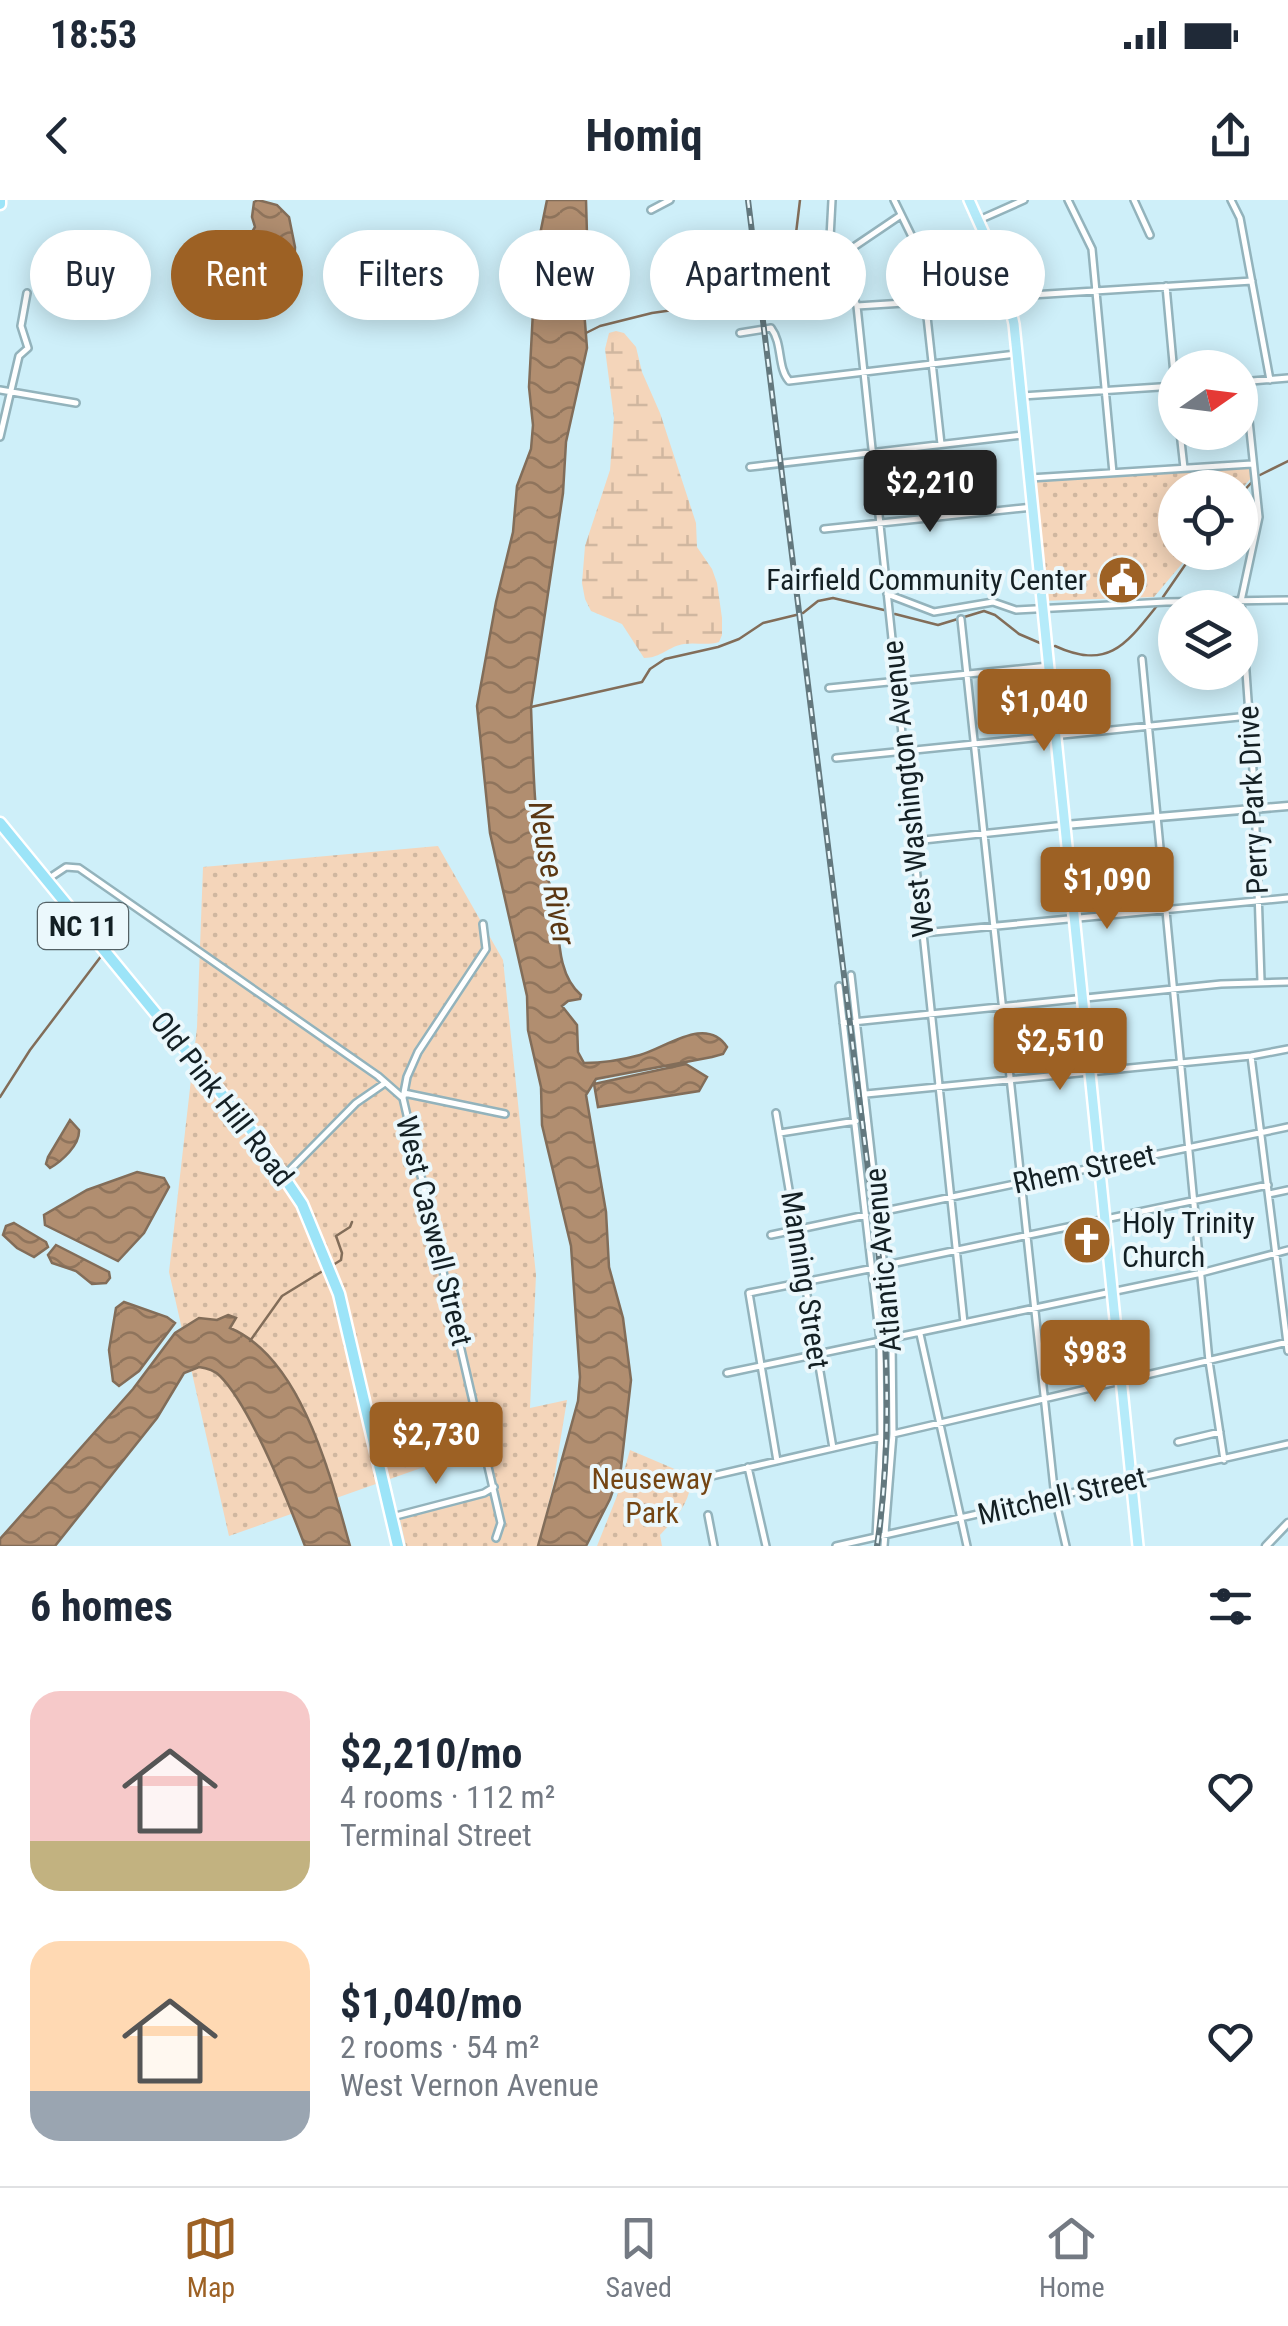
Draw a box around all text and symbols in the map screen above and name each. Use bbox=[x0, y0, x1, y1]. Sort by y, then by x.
text: 18:53 bbox=[50, 13, 137, 57]
icon: back bbox=[30, 108, 85, 163]
icon: share bbox=[1203, 108, 1258, 163]
text: Homiq bbox=[585, 109, 703, 162]
chip: Buy bbox=[30, 230, 151, 320]
chip: Rent bbox=[171, 230, 303, 320]
chip: Filters bbox=[323, 230, 479, 320]
chip: New bbox=[499, 230, 630, 320]
chip: Apartment bbox=[650, 230, 866, 320]
chip: House bbox=[886, 230, 1045, 320]
north arrow bbox=[1158, 350, 1258, 450]
map controls bbox=[1158, 350, 1258, 690]
pin: $2,210 bbox=[849, 450, 1011, 535]
text: $2,210 bbox=[886, 463, 974, 501]
button: locate bbox=[1158, 470, 1258, 570]
public building icon: Fairfield Community Center bbox=[1096, 554, 1148, 606]
place label: Fairfield Community Center bbox=[766, 562, 1087, 597]
button: layers bbox=[1158, 590, 1258, 690]
street label: West Washington Avenue bbox=[875, 639, 941, 939]
pin: $1,040 bbox=[963, 669, 1125, 754]
text: $1,040 bbox=[1000, 682, 1088, 720]
street label: Perry Park Drive bbox=[1230, 705, 1275, 895]
water label: Neuse River bbox=[521, 798, 584, 949]
pin: $1,090 bbox=[1026, 847, 1188, 932]
text: $1,090 bbox=[1063, 860, 1151, 898]
road number: NC 11 bbox=[38, 903, 128, 949]
street label: Old Pink Hill Road bbox=[143, 1005, 301, 1193]
pin: $2,510 bbox=[979, 1008, 1141, 1093]
text: $2,510 bbox=[1016, 1021, 1104, 1059]
street label: West Caswell Street bbox=[389, 1112, 480, 1349]
street label: Rhem Street bbox=[1010, 1136, 1158, 1201]
street label: Atlantic Avenue bbox=[857, 1167, 908, 1354]
street label: Manning Street bbox=[774, 1189, 837, 1371]
place label: Holy Trinity Church bbox=[1122, 1205, 1255, 1274]
church icon: Holy Trinity Church bbox=[1061, 1214, 1113, 1266]
pin: $983 bbox=[1036, 1320, 1154, 1405]
text: $983 bbox=[1063, 1333, 1127, 1371]
pin: $2,730 bbox=[355, 1402, 517, 1487]
text: $2,730 bbox=[392, 1415, 480, 1453]
street label: Mitchell Street bbox=[974, 1459, 1150, 1532]
park label: Neuseway Park bbox=[591, 1461, 713, 1530]
icon: filters bbox=[1203, 1579, 1258, 1634]
text: 6 homes bbox=[30, 1582, 173, 1631]
text: $2,210/mo bbox=[340, 1729, 522, 1778]
icon: home bbox=[110, 1731, 230, 1851]
icon: heart bbox=[1203, 1764, 1258, 1819]
text: 4 rooms · 112 m² bbox=[340, 1778, 555, 1816]
text: Terminal Street bbox=[340, 1816, 532, 1854]
text: $1,040/mo bbox=[340, 1979, 522, 2028]
icon: home bbox=[110, 1981, 230, 2101]
icon: heart bbox=[1203, 2014, 1258, 2069]
text: 2 rooms · 54 m² bbox=[340, 2028, 539, 2066]
text: West Vernon Avenue bbox=[340, 2066, 599, 2104]
tab: Map bbox=[183, 2211, 238, 2304]
tab: Saved bbox=[605, 2211, 672, 2304]
tab: Home bbox=[1039, 2211, 1105, 2304]

